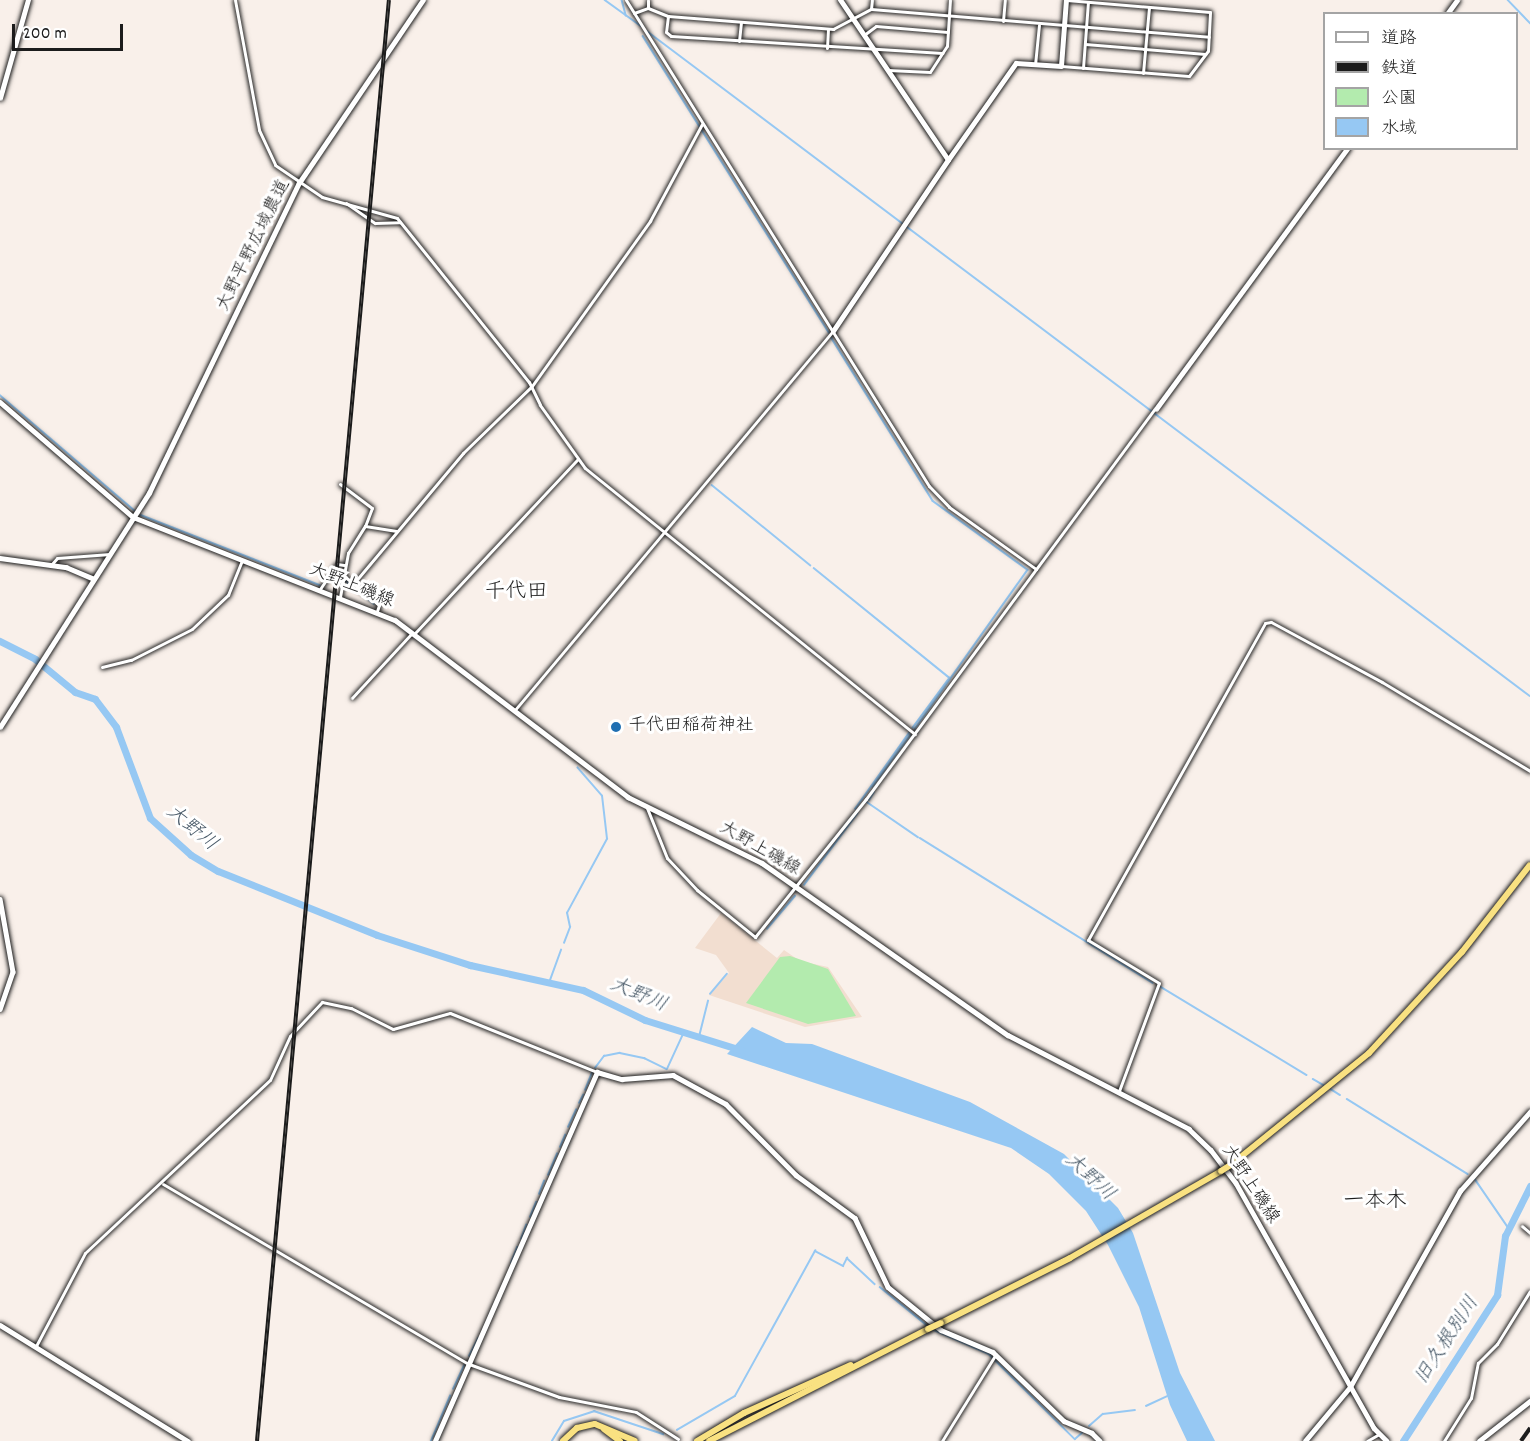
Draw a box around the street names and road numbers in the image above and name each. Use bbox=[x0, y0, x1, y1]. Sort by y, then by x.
street label: 大野平野広域農道 bbox=[214, 177, 296, 315]
street label: 大野上磯線 bbox=[305, 560, 397, 614]
street label: 大野上磯線 bbox=[715, 818, 803, 882]
street label: 大野上磯線 bbox=[1215, 1141, 1283, 1229]

